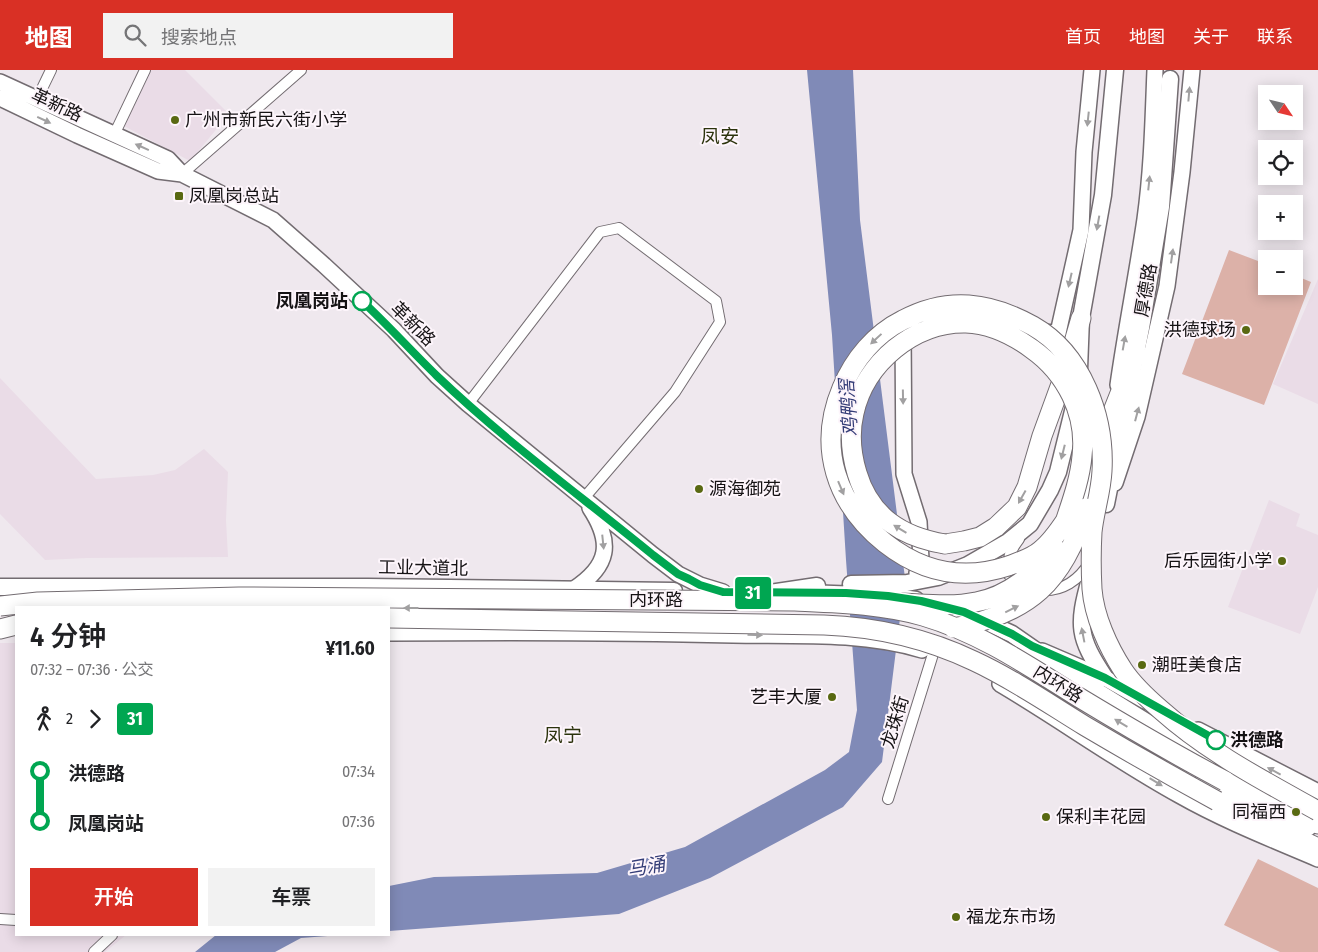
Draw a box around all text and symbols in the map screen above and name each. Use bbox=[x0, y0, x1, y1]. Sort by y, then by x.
search box bbox=[103, 13, 453, 58]
icon: search bbox=[121, 21, 149, 49]
text: 地图 bbox=[25, 24, 73, 52]
text: 搜索地点 bbox=[161, 26, 237, 49]
text: 首页 bbox=[1065, 26, 1101, 48]
text: 地图 bbox=[1129, 26, 1165, 48]
text: 关于 bbox=[1193, 26, 1229, 48]
text: 联系 bbox=[1257, 26, 1293, 48]
street label: 革新路 bbox=[28, 84, 86, 126]
north arrow bbox=[1258, 85, 1302, 130]
map controls bbox=[1258, 85, 1303, 295]
one-way arrow bbox=[1185, 86, 1193, 102]
place label: 广州市新民六街小学 bbox=[185, 109, 347, 131]
one-way arrow bbox=[1084, 111, 1092, 127]
marker: 广州市新民六街小学 bbox=[169, 114, 181, 126]
one-way arrow bbox=[37, 116, 51, 124]
district label: 凤安 bbox=[701, 125, 739, 148]
button: locate bbox=[1258, 140, 1303, 185]
one-way arrow bbox=[135, 143, 149, 151]
one-way arrow bbox=[1145, 174, 1153, 190]
place label: 凤凰岗总站 bbox=[189, 185, 279, 207]
marker: 凤凰岗总站 bbox=[173, 190, 185, 202]
button: + bbox=[1258, 195, 1303, 240]
one-way arrow bbox=[1094, 215, 1102, 231]
one-way arrow bbox=[1168, 247, 1176, 263]
button: − bbox=[1258, 250, 1303, 295]
street label: 厚德路 bbox=[1130, 262, 1162, 318]
one-way arrow bbox=[1066, 272, 1074, 287]
place label: 凤凰岗站 bbox=[276, 290, 348, 312]
marker: 凤凰岗站 bbox=[352, 291, 372, 311]
street label: 革新路 bbox=[386, 297, 440, 351]
place label: 洪德球场 bbox=[1164, 319, 1236, 341]
marker: 洪德球场 bbox=[1240, 324, 1252, 336]
one-way arrow bbox=[870, 333, 882, 345]
one-way arrow bbox=[1121, 335, 1129, 351]
water label: 鸡鸭滘 bbox=[835, 376, 862, 437]
one-way arrow bbox=[899, 389, 907, 405]
one-way arrow bbox=[1133, 407, 1141, 422]
one-way arrow bbox=[1059, 445, 1067, 460]
place label: 源海御苑 bbox=[709, 478, 781, 500]
one-way arrow bbox=[838, 481, 846, 495]
marker: 源海御苑 bbox=[693, 483, 705, 495]
one-way arrow bbox=[1018, 489, 1026, 504]
one-way arrow bbox=[893, 525, 906, 534]
one-way arrow bbox=[599, 535, 607, 551]
place label: 后乐园街小学 bbox=[1164, 550, 1272, 572]
marker: 后乐园街小学 bbox=[1276, 555, 1288, 567]
street label: 工业大道北 bbox=[378, 556, 468, 580]
line badge: 31 bbox=[730, 577, 776, 609]
text: 31 bbox=[745, 582, 761, 604]
street label: 内环路 bbox=[629, 589, 683, 611]
one-way arrow bbox=[403, 604, 419, 612]
one-way arrow bbox=[1005, 605, 1019, 613]
text: 4 分钟 bbox=[30, 620, 106, 653]
one-way arrow bbox=[1079, 626, 1087, 642]
one-way arrow bbox=[748, 632, 764, 640]
text: ¥11.60 bbox=[326, 637, 375, 660]
place label: 潮旺美食店 bbox=[1152, 654, 1242, 676]
marker: 潮旺美食店 bbox=[1136, 659, 1148, 671]
text: 07:32 – 07:36 · 公交 bbox=[30, 660, 153, 679]
street label: 内环路 bbox=[1029, 660, 1087, 708]
place label: 艺丰大厦 bbox=[750, 686, 822, 708]
marker: 艺丰大厦 bbox=[826, 691, 838, 703]
street label: 龙珠街 bbox=[877, 693, 913, 751]
icon: walk bbox=[30, 705, 58, 733]
icon: forward bbox=[81, 705, 109, 733]
text: 31 bbox=[127, 708, 143, 730]
text: 2 bbox=[66, 709, 73, 728]
one-way arrow bbox=[1115, 718, 1128, 727]
district label: 凤宁 bbox=[544, 724, 582, 747]
place label: 洪德路 bbox=[1230, 729, 1284, 751]
marker: 洪德路 bbox=[1206, 730, 1226, 750]
text: 洪德路 bbox=[68, 762, 125, 785]
text: 07:34 bbox=[342, 762, 375, 781]
one-way arrow bbox=[1267, 767, 1281, 775]
one-way arrow bbox=[1149, 777, 1162, 786]
place label: 同福西 bbox=[1232, 801, 1286, 823]
place label: 保利丰花园 bbox=[1056, 806, 1146, 828]
marker: 同福西 bbox=[1290, 806, 1302, 818]
marker: 保利丰花园 bbox=[1040, 811, 1052, 823]
text: 凤凰岗站 bbox=[68, 812, 144, 835]
text: 07:36 bbox=[342, 812, 375, 831]
water label: 马涌 bbox=[625, 852, 669, 881]
button: 开始 bbox=[30, 868, 198, 926]
button: 车票 bbox=[208, 868, 375, 926]
place label: 福龙东市场 bbox=[966, 906, 1056, 928]
marker: 福龙东市场 bbox=[950, 911, 962, 923]

